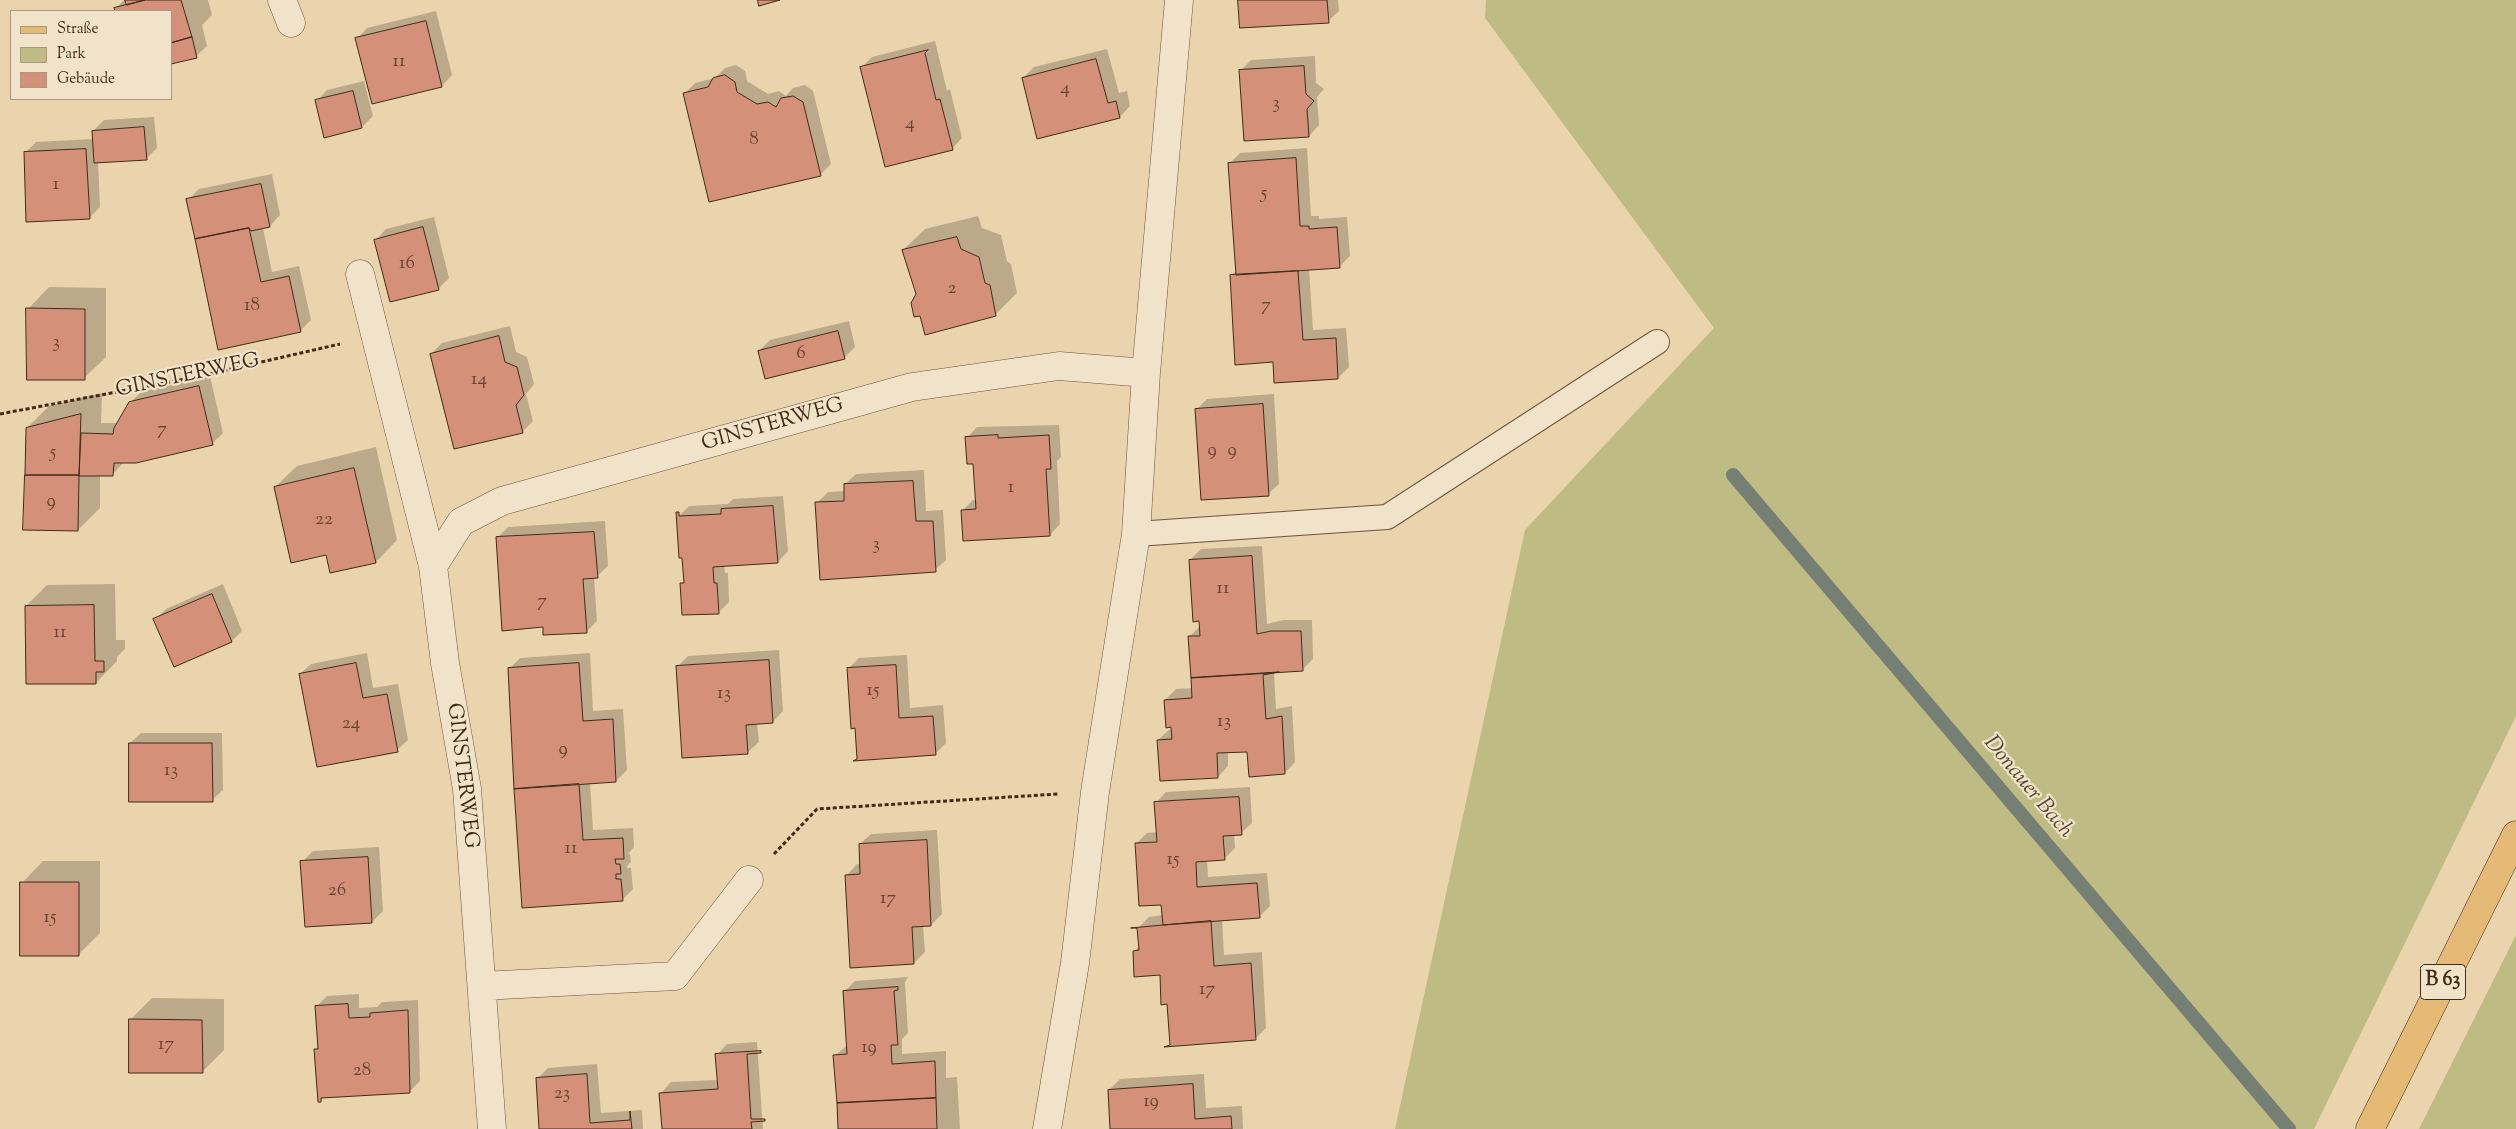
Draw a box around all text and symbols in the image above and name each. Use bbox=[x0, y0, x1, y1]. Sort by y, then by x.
legend bbox=[10, 10, 172, 100]
text: Straße bbox=[57, 19, 99, 40]
text: Park bbox=[57, 44, 86, 65]
house number: 11 bbox=[393, 52, 405, 74]
text: Gebäude bbox=[57, 69, 115, 90]
house number: 4 bbox=[1060, 79, 1070, 101]
house number: 3 bbox=[1272, 94, 1280, 116]
house number: 4 bbox=[905, 114, 915, 136]
house number: 8 bbox=[749, 130, 759, 152]
house number: 1 bbox=[53, 175, 59, 197]
house number: 5 bbox=[1261, 184, 1267, 206]
house number: 16 bbox=[399, 254, 415, 276]
house number: 2 bbox=[948, 279, 956, 301]
house number: 18 bbox=[244, 296, 260, 318]
house number: 7 bbox=[1261, 296, 1271, 318]
house number: 3 bbox=[52, 333, 60, 355]
house number: 6 bbox=[796, 344, 806, 366]
street label: GINSTERWEG bbox=[114, 349, 262, 405]
house number: 14 bbox=[471, 370, 487, 392]
street label: GINSTERWEG bbox=[699, 394, 847, 458]
house number: 7 bbox=[157, 420, 167, 442]
house number: 9 bbox=[1207, 441, 1217, 463]
house number: 9 bbox=[1227, 441, 1237, 463]
house number: 5 bbox=[50, 443, 56, 465]
house number: 1 bbox=[1008, 478, 1014, 500]
house number: 9 bbox=[46, 492, 56, 514]
house number: 22 bbox=[315, 510, 333, 532]
house number: 3 bbox=[872, 535, 880, 557]
house number: 11 bbox=[1217, 579, 1229, 601]
house number: 7 bbox=[537, 592, 547, 614]
house number: 11 bbox=[54, 623, 66, 645]
house number: 15 bbox=[867, 681, 879, 703]
house number: 13 bbox=[717, 684, 731, 706]
street label: GINSTERWEG bbox=[440, 702, 482, 850]
house number: 13 bbox=[1217, 712, 1231, 734]
house number: 24 bbox=[342, 714, 360, 736]
water label: Donauer Bach bbox=[1976, 731, 2078, 845]
house number: 9 bbox=[558, 740, 568, 762]
house number: 13 bbox=[164, 761, 178, 783]
house number: 11 bbox=[565, 839, 577, 861]
house number: 15 bbox=[1167, 850, 1179, 872]
house number: 26 bbox=[328, 881, 346, 903]
house number: 17 bbox=[880, 889, 896, 911]
house number: 15 bbox=[44, 908, 56, 930]
road number: B 63 bbox=[2420, 964, 2466, 1000]
house number: 17 bbox=[1199, 980, 1215, 1002]
house number: 17 bbox=[158, 1035, 174, 1057]
house number: 19 bbox=[861, 1038, 877, 1060]
house number: 28 bbox=[353, 1061, 371, 1083]
house number: 23 bbox=[554, 1084, 570, 1106]
house number: 19 bbox=[1143, 1092, 1159, 1114]

